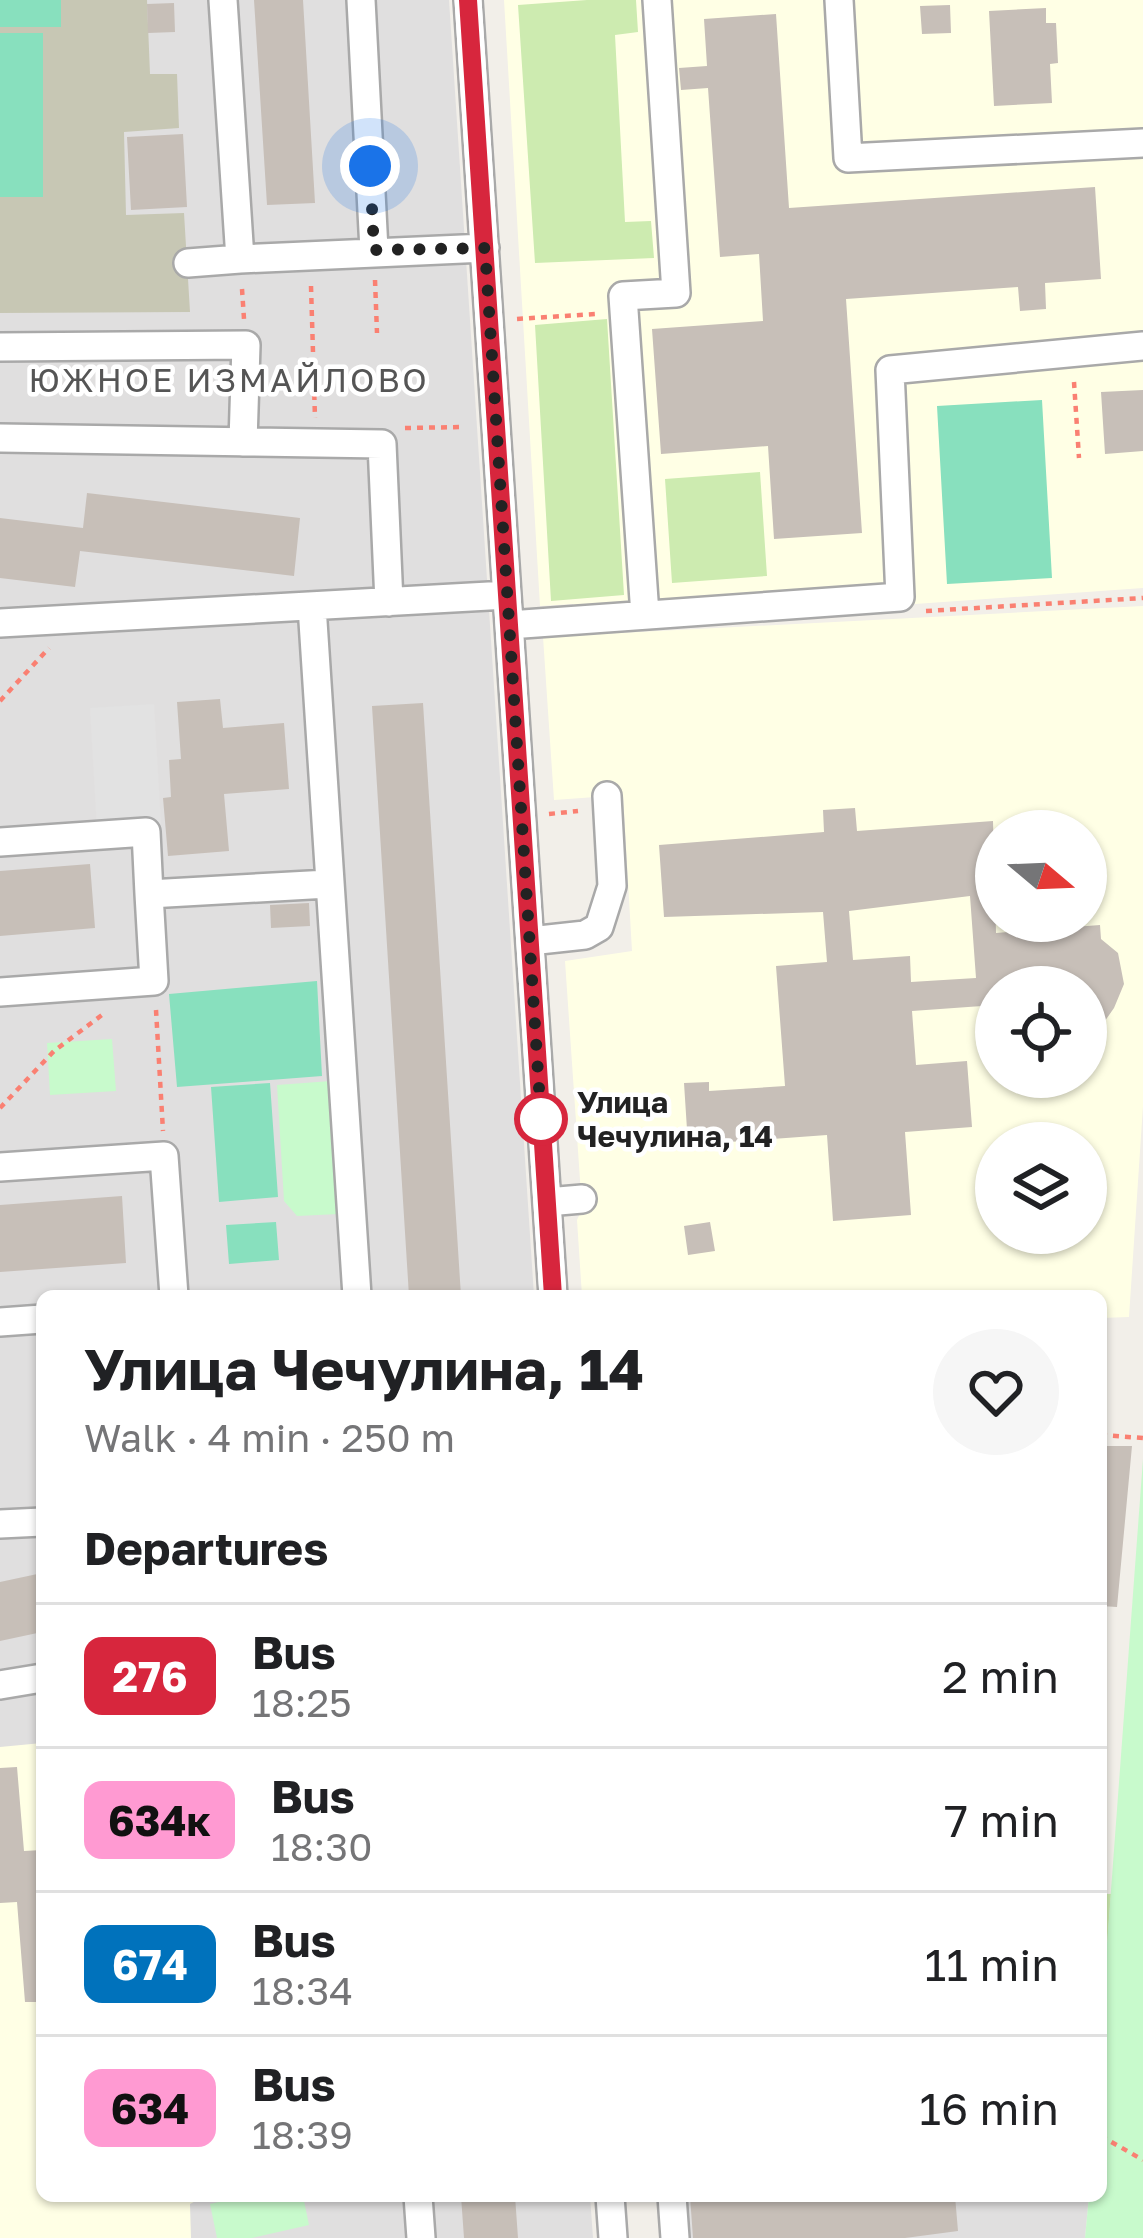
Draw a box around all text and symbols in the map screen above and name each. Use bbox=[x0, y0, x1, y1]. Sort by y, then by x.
your location bbox=[340, 136, 400, 196]
district label: ЮЖНОЕ ИЗМАЙЛОВО bbox=[28, 360, 430, 399]
north arrow bbox=[975, 810, 1107, 942]
map controls bbox=[975, 810, 1107, 1254]
button: locate bbox=[975, 966, 1107, 1098]
place label: Улица Чечулина, 14 bbox=[577, 1084, 773, 1154]
marker: Улица Чечулина, 14 bbox=[516, 1094, 566, 1144]
button: layers bbox=[975, 1122, 1107, 1254]
button: heart bbox=[933, 1329, 1059, 1455]
text: Улица Чечулина, 14 bbox=[84, 1334, 644, 1403]
text: Walk · 4 min · 250 m bbox=[84, 1414, 455, 1461]
text: Departures bbox=[84, 1521, 328, 1575]
text: Bus bbox=[252, 1625, 336, 1679]
text: 2 min bbox=[942, 1649, 1059, 1703]
text: 276 bbox=[112, 1651, 188, 1701]
text: 18:25 bbox=[252, 1679, 352, 1726]
text: Bus bbox=[271, 1769, 355, 1823]
text: 7 min bbox=[944, 1793, 1059, 1847]
text: 634к bbox=[108, 1795, 211, 1845]
text: 18:30 bbox=[271, 1823, 372, 1870]
text: Bus bbox=[252, 1913, 336, 1967]
text: 11 min bbox=[925, 1937, 1059, 1991]
text: 674 bbox=[112, 1939, 188, 1989]
text: 18:34 bbox=[252, 1967, 353, 2014]
text: Bus bbox=[252, 2057, 336, 2111]
text: 16 min bbox=[919, 2081, 1059, 2135]
text: 634 bbox=[111, 2083, 189, 2133]
text: 18:39 bbox=[252, 2111, 353, 2158]

